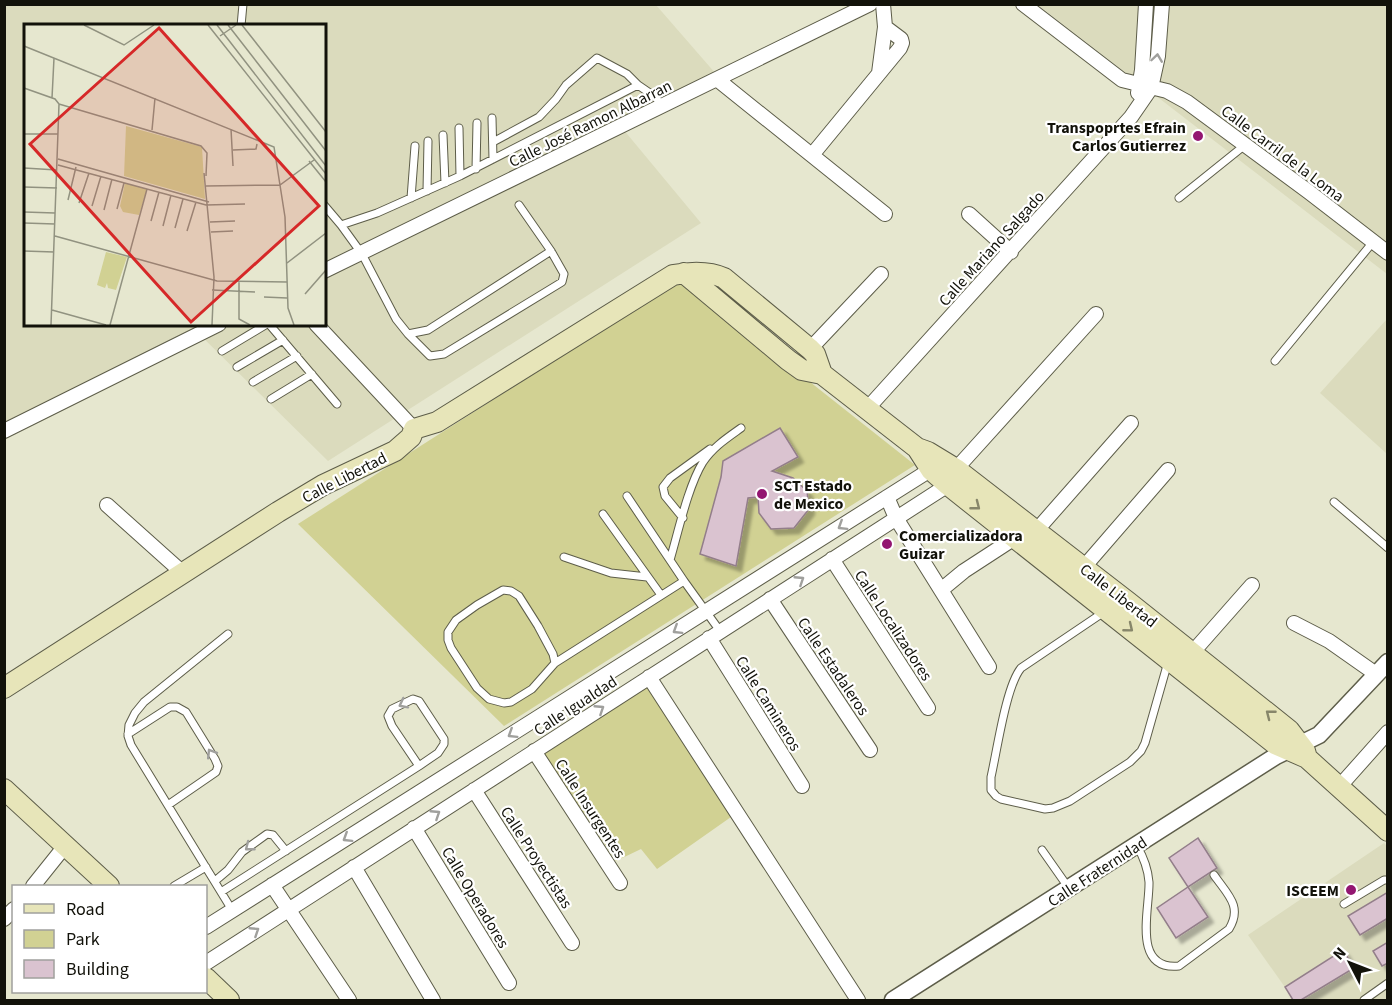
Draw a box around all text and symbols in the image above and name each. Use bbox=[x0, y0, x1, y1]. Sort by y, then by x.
inset map bbox=[24, 24, 326, 326]
one-way arrow bbox=[1150, 53, 1162, 63]
street label: Calle José Ramon Albarran bbox=[505, 75, 676, 173]
street label: Calle Carril de la Loma bbox=[1216, 100, 1349, 207]
place label: Transpoprtes Efrain Carlos Gutierrez bbox=[1047, 117, 1186, 157]
marker: Transpoprtes Efrain Carlos Gutierrez bbox=[1191, 129, 1205, 143]
street label: Calle Mariano Salgado bbox=[934, 186, 1050, 311]
street label: Calle Libertad bbox=[298, 447, 391, 509]
place label: SCT Estado de Mexico bbox=[774, 475, 852, 515]
marker: SCT Estado de Mexico bbox=[755, 487, 769, 501]
one-way arrow bbox=[970, 499, 981, 510]
one-way arrow bbox=[838, 518, 848, 530]
place label: Comercializadora Guizar bbox=[899, 525, 1023, 565]
marker: Comercializadora Guizar bbox=[880, 537, 894, 551]
street label: Calle Libertad bbox=[1075, 559, 1162, 633]
street label: Calle Localizadores bbox=[849, 566, 937, 685]
one-way arrow bbox=[793, 577, 804, 588]
street label: Calle Estadaleros bbox=[792, 613, 874, 720]
one-way arrow bbox=[1122, 621, 1133, 632]
one-way arrow bbox=[673, 623, 684, 634]
street label: Calle Camineros bbox=[730, 652, 806, 756]
street label: Calle Igualdad bbox=[530, 671, 622, 741]
one-way arrow bbox=[398, 696, 409, 708]
one-way arrow bbox=[594, 704, 604, 716]
one-way arrow bbox=[1265, 711, 1276, 722]
one-way arrow bbox=[508, 727, 519, 738]
one-way arrow bbox=[207, 749, 219, 759]
street label: Calle Insurgentes bbox=[550, 754, 631, 863]
street label: Calle Proyectistas bbox=[495, 802, 578, 913]
one-way arrow bbox=[430, 810, 440, 822]
one-way arrow bbox=[343, 831, 354, 842]
street label: Calle Fraternidad bbox=[1044, 831, 1151, 912]
one-way arrow bbox=[245, 839, 256, 850]
street label: Calle Operadores bbox=[436, 843, 514, 953]
place label: ISCEEM bbox=[1286, 880, 1339, 902]
marker: ISCEEM bbox=[1344, 883, 1358, 897]
legend bbox=[12, 885, 207, 993]
text: Road bbox=[66, 897, 105, 922]
text: Park bbox=[66, 927, 100, 952]
one-way arrow bbox=[248, 927, 259, 938]
north arrow bbox=[1320, 933, 1380, 993]
text: N bbox=[1328, 942, 1351, 965]
text: Building bbox=[66, 957, 129, 982]

